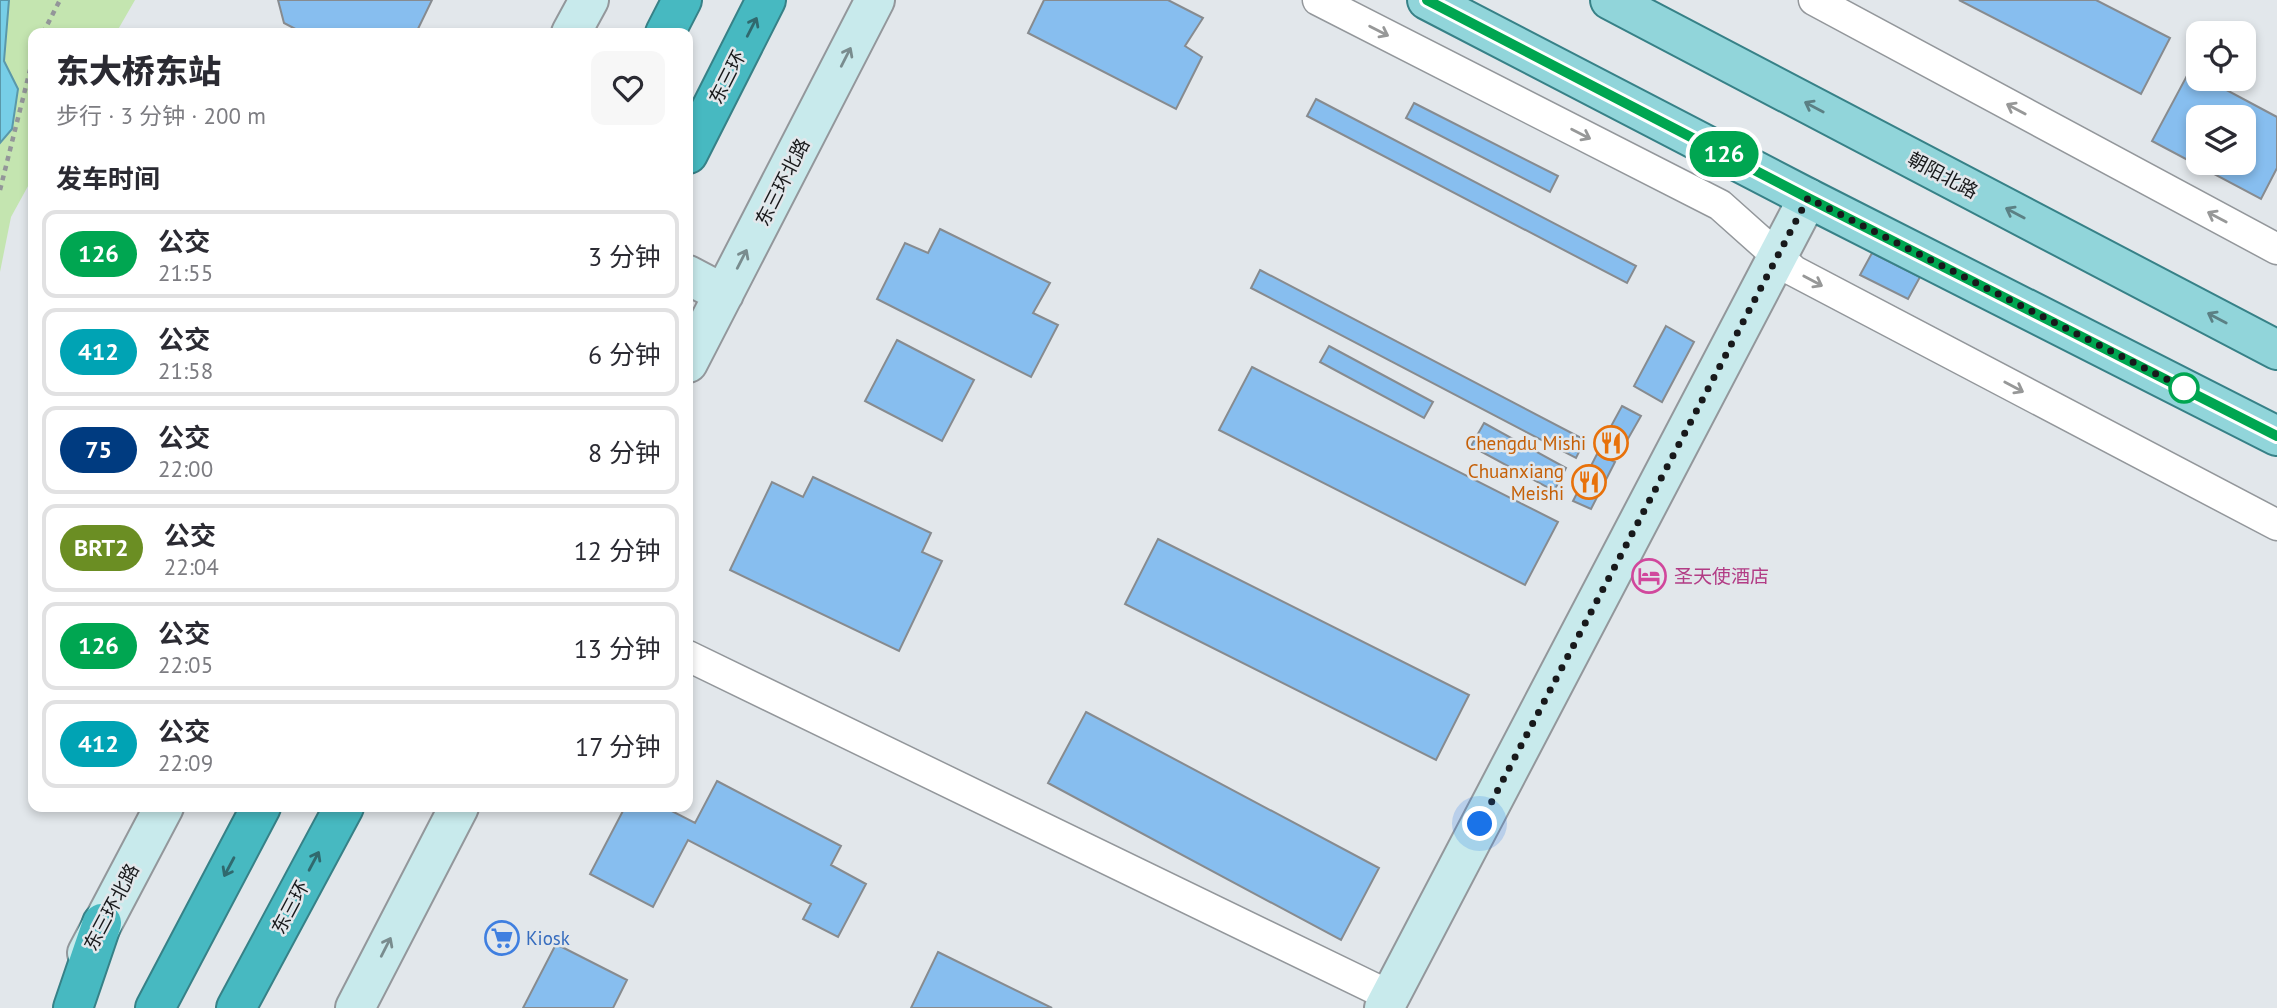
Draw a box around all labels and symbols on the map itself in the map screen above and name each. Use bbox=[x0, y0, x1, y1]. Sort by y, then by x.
one-way arrow bbox=[746, 17, 759, 38]
one-way arrow bbox=[1368, 25, 1389, 38]
street label: 东三环 bbox=[703, 46, 751, 108]
one-way arrow bbox=[840, 47, 853, 68]
one-way arrow bbox=[1804, 100, 1825, 113]
one-way arrow bbox=[2007, 102, 2027, 116]
one-way arrow bbox=[1570, 128, 1591, 142]
line badge: 126 bbox=[1684, 131, 1764, 177]
street label: 东三环北路 bbox=[750, 134, 814, 230]
street label: 朝阳北路 bbox=[1904, 147, 1982, 203]
one-way arrow bbox=[2005, 205, 2026, 219]
one-way arrow bbox=[2207, 210, 2228, 223]
one-way arrow bbox=[735, 249, 749, 270]
one-way arrow bbox=[1802, 275, 1823, 289]
one-way arrow bbox=[2207, 311, 2227, 325]
unlabelled marker bbox=[2169, 373, 2199, 403]
one-way arrow bbox=[2004, 380, 2024, 394]
restaurant icon: Chengdu Mishi bbox=[1592, 424, 1630, 462]
place label: Chengdu Mishi bbox=[1465, 431, 1586, 455]
place label: Chuanxiang Meishi bbox=[1468, 459, 1564, 505]
restaurant icon: Chuanxiang Meishi bbox=[1570, 463, 1608, 501]
hotel icon: 圣天使酒店 bbox=[1630, 557, 1668, 595]
place label: 圣天使酒店 bbox=[1674, 564, 1769, 588]
your location bbox=[1462, 806, 1497, 841]
one-way arrow bbox=[308, 851, 322, 872]
one-way arrow bbox=[222, 856, 236, 877]
street label: 东三环北路 bbox=[78, 859, 144, 955]
street label: 东三环 bbox=[266, 876, 314, 938]
supermarket icon: Kiosk bbox=[483, 919, 521, 957]
place label: Kiosk bbox=[526, 926, 570, 950]
one-way arrow bbox=[380, 937, 394, 958]

